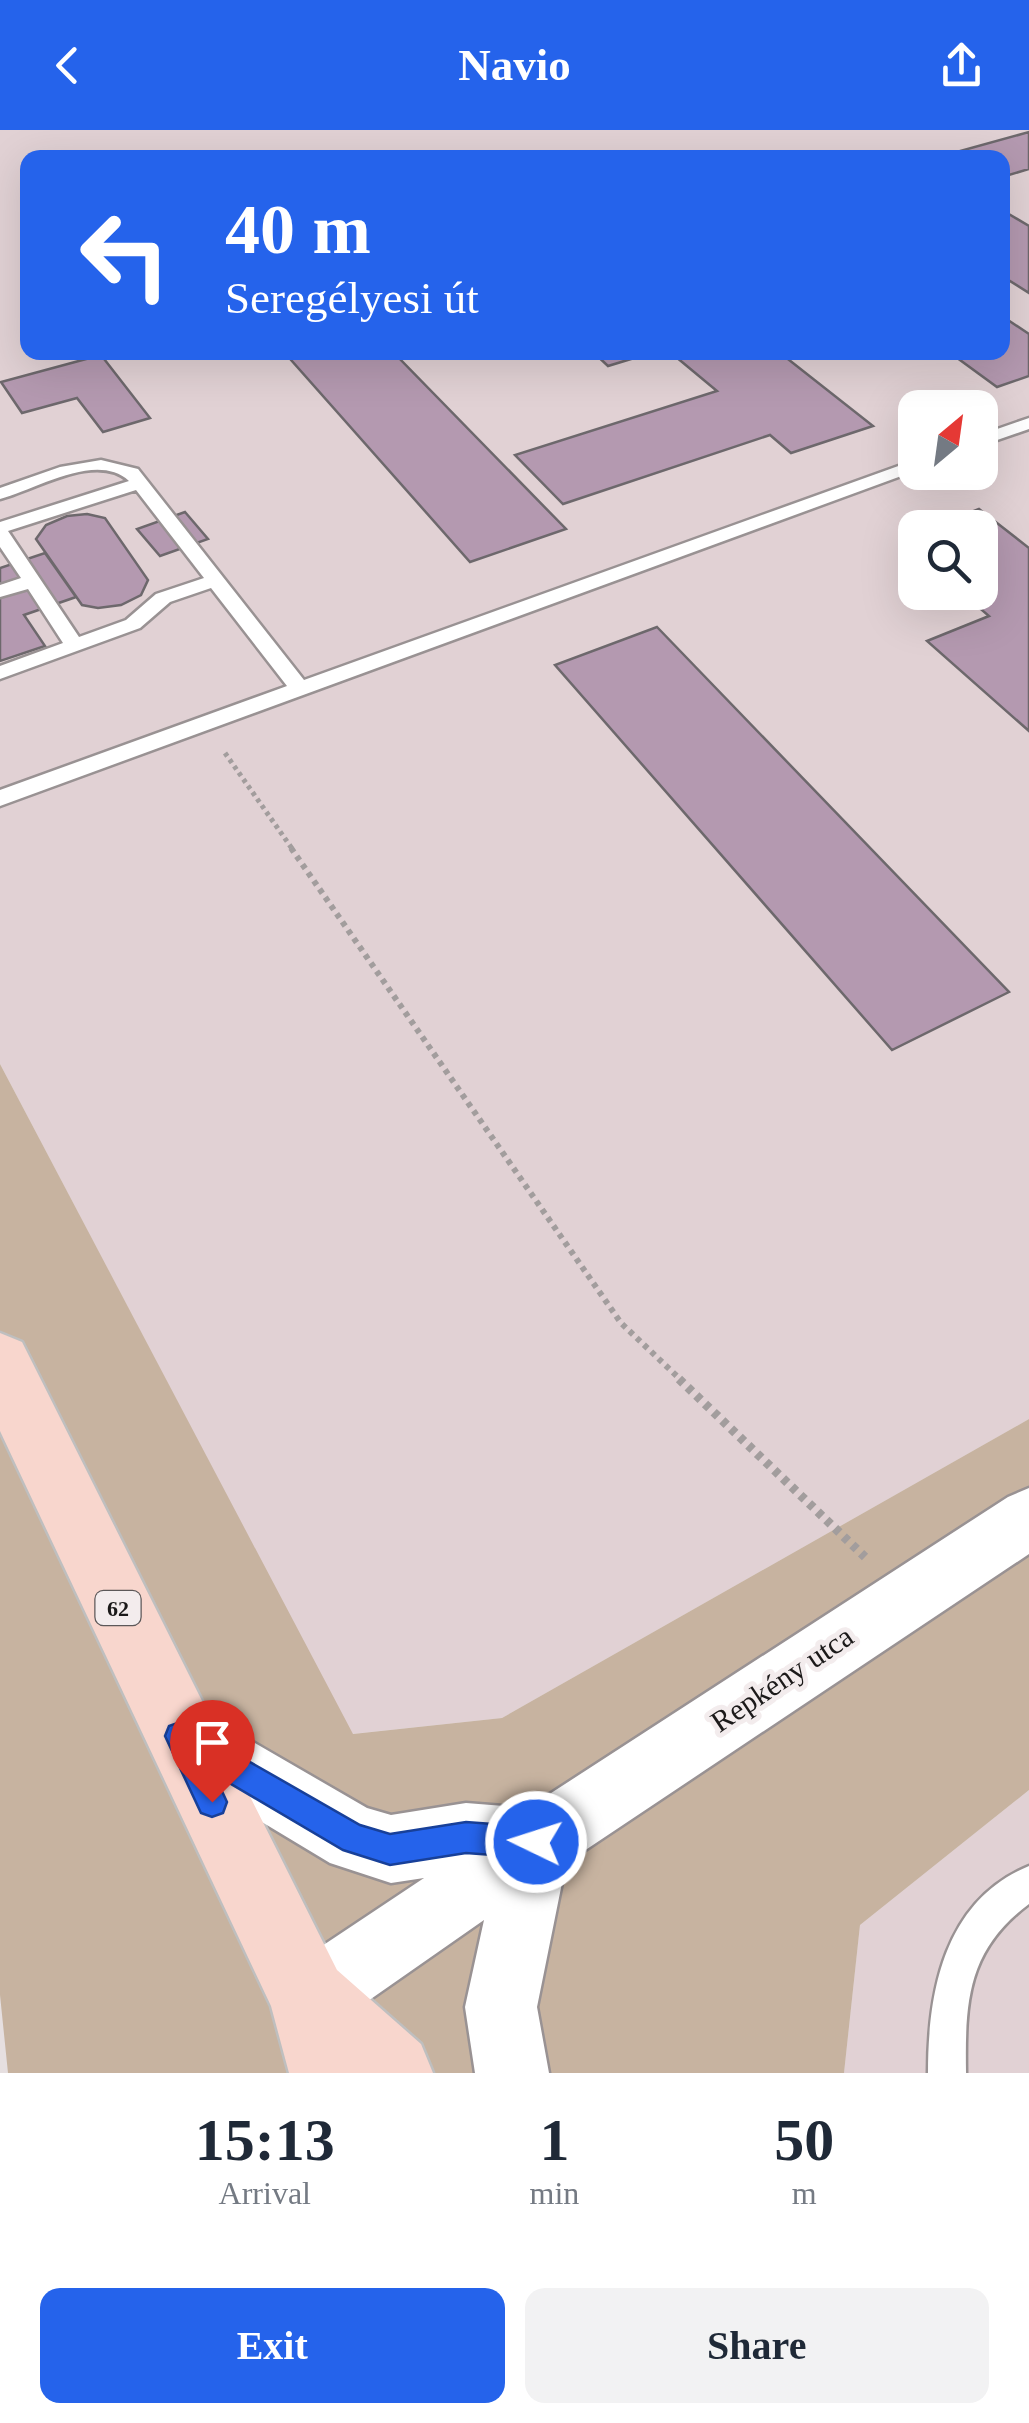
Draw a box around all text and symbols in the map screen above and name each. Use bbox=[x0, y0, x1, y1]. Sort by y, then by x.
icon: back bbox=[40, 38, 95, 93]
icon: share bbox=[934, 38, 989, 93]
text: Navio bbox=[458, 40, 571, 90]
icon: left bbox=[60, 190, 190, 320]
text: 40 m bbox=[225, 191, 371, 268]
text: Seregélyesi út bbox=[225, 273, 479, 323]
north arrow bbox=[898, 390, 998, 490]
map controls bbox=[898, 390, 998, 610]
button: search bbox=[898, 510, 998, 610]
road number: 62 bbox=[96, 1591, 140, 1625]
street label: Repkény utca bbox=[704, 1619, 859, 1738]
pin bbox=[170, 1700, 255, 1803]
icon: arrive bbox=[185, 1715, 240, 1770]
position arrow bbox=[484, 1790, 588, 1894]
text: 15:13 bbox=[195, 2107, 335, 2173]
text: 1 bbox=[539, 2107, 569, 2173]
text: 50 bbox=[774, 2107, 834, 2173]
text: Arrival bbox=[219, 2175, 311, 2211]
text: min bbox=[530, 2175, 579, 2211]
text: m bbox=[792, 2175, 817, 2211]
button: Exit bbox=[40, 2288, 505, 2403]
button: Share bbox=[525, 2288, 989, 2403]

